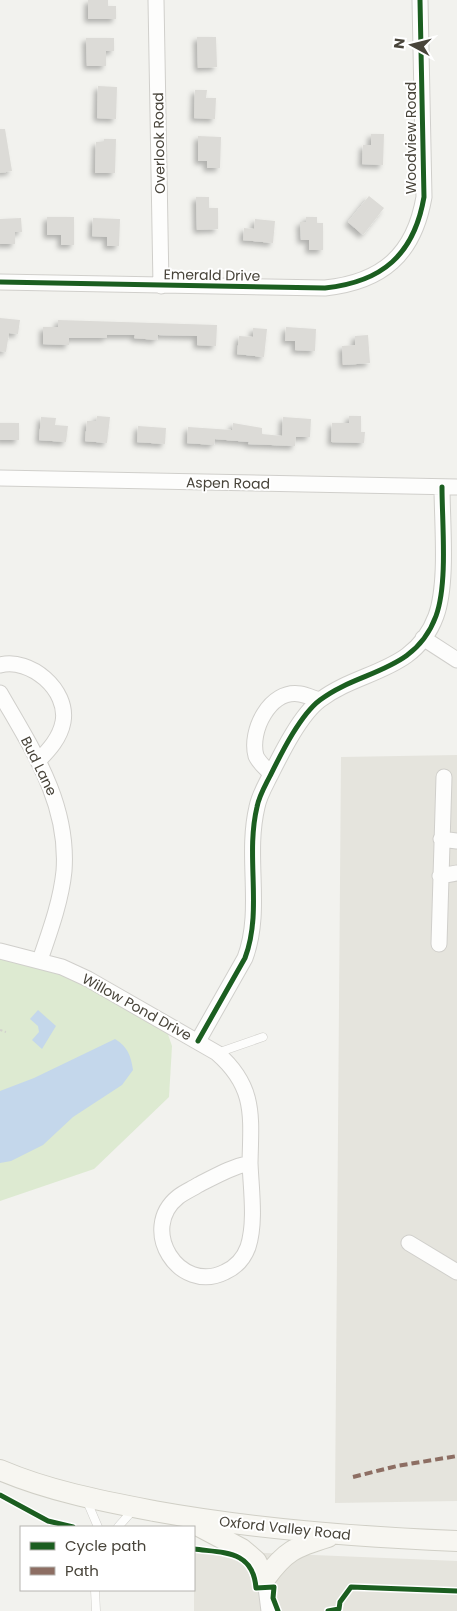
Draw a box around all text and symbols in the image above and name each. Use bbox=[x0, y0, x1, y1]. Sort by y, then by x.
north arrow bbox=[387, 20, 437, 70]
text: N bbox=[389, 37, 410, 50]
street label: Woodview Road bbox=[401, 82, 421, 194]
street label: Overlook Road bbox=[148, 92, 170, 194]
street label: Emerald Drive bbox=[163, 264, 261, 286]
street label: Aspen Road bbox=[186, 472, 270, 494]
street label: Bud Lane bbox=[16, 733, 62, 799]
street label: Willow Pond Drive bbox=[79, 969, 196, 1046]
street label: Oxford Valley Road bbox=[218, 1511, 352, 1545]
legend bbox=[20, 1526, 195, 1591]
text: Cycle path bbox=[65, 1535, 146, 1556]
text: Path bbox=[65, 1560, 99, 1581]

